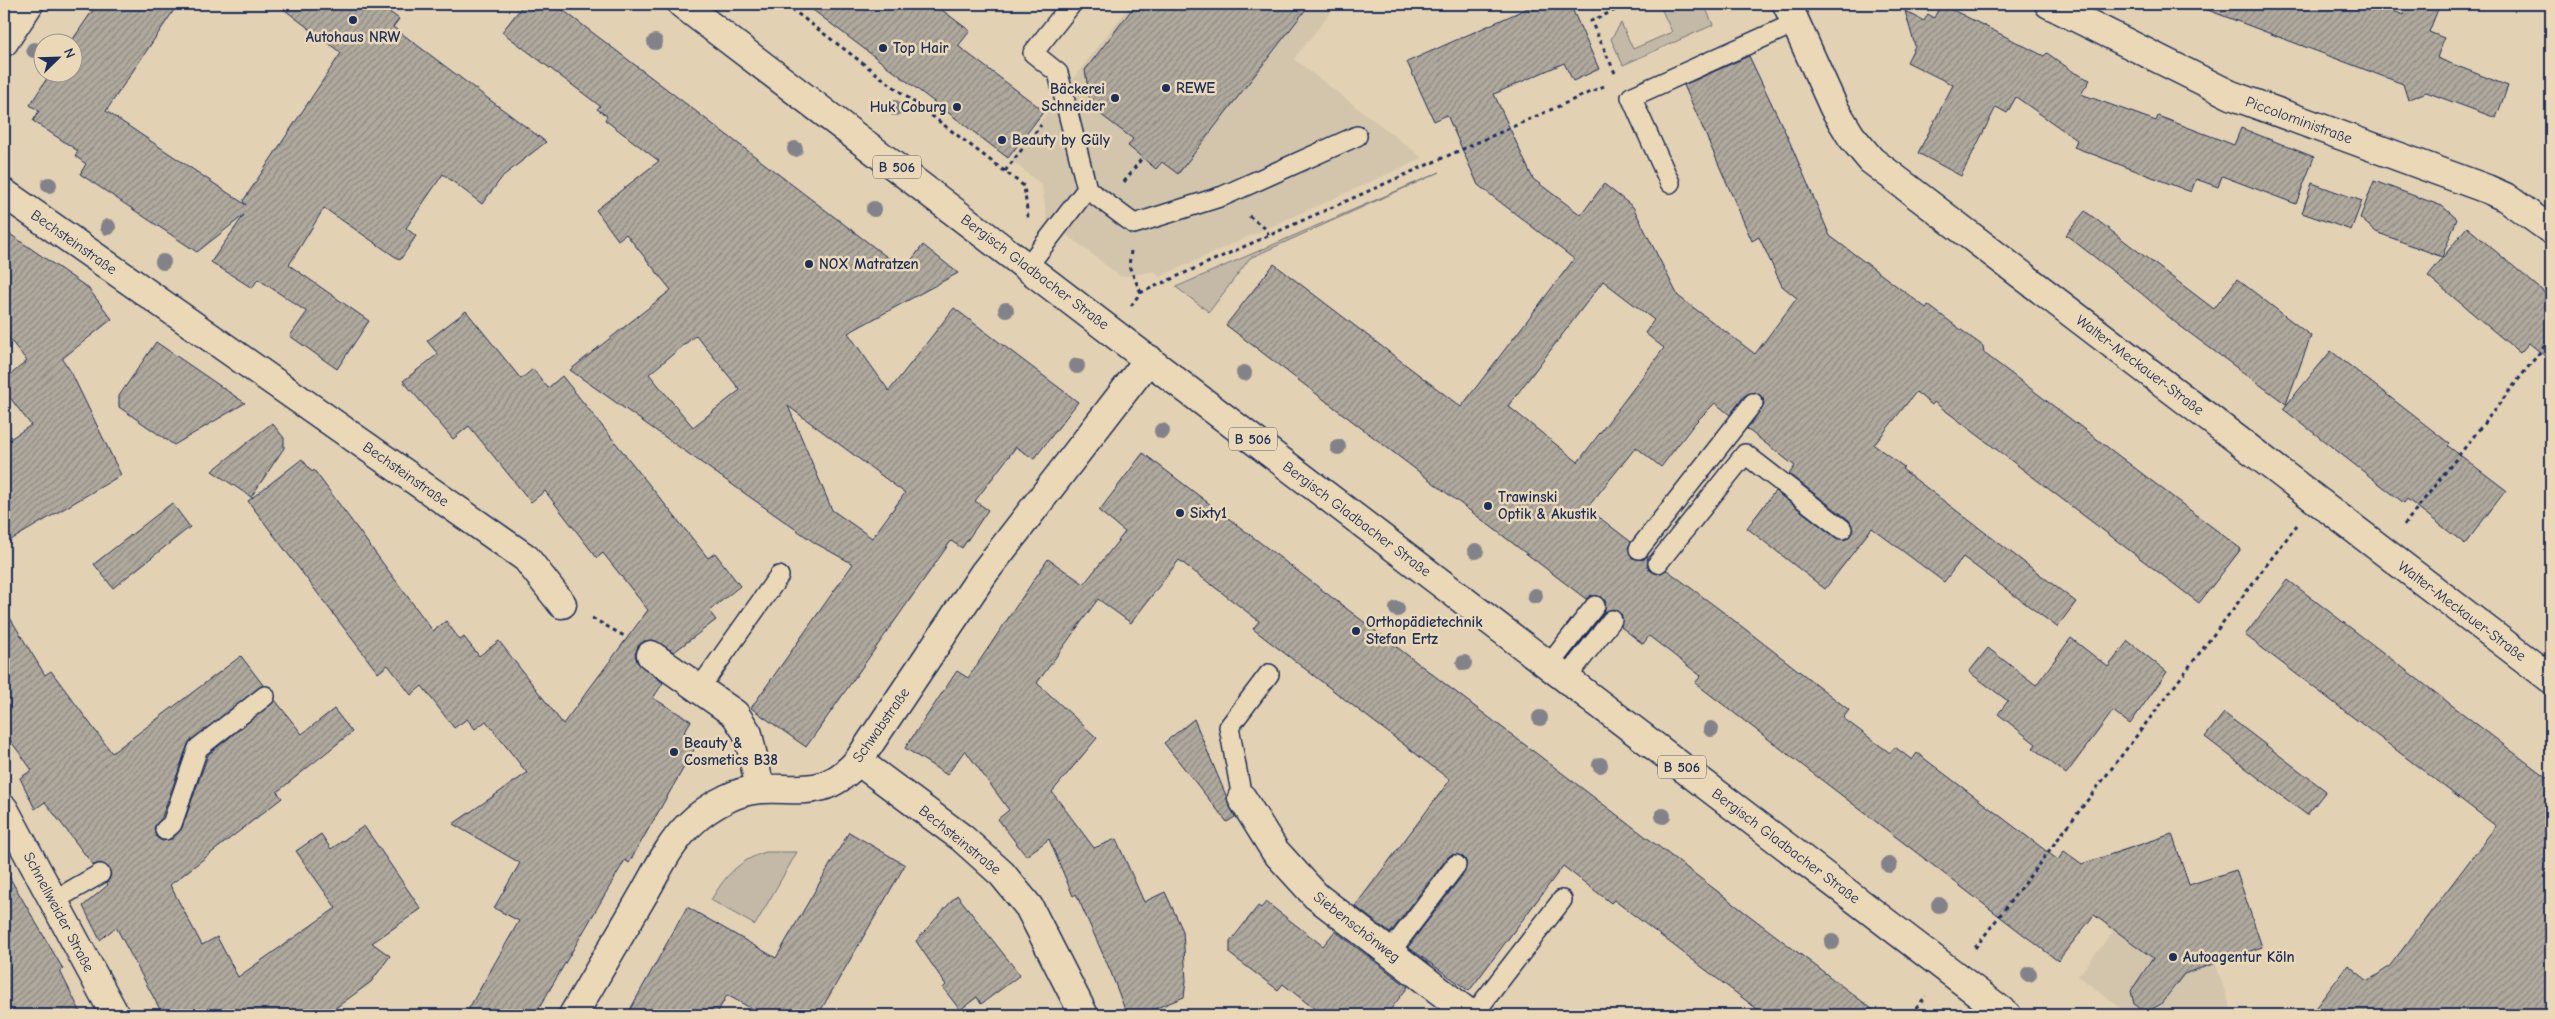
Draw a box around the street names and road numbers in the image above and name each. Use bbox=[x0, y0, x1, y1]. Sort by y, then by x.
street label: Piccoloministraße bbox=[2243, 92, 2355, 148]
road number: B 506 bbox=[873, 156, 921, 178]
street label: Bechsteinstraße bbox=[28, 206, 121, 279]
street label: Bergisch Gladbacher Straße bbox=[957, 210, 1113, 334]
street label: Walter-Meckauer-Straße bbox=[2072, 311, 2208, 419]
road number: B 506 bbox=[1229, 428, 1277, 450]
street label: Bechsteinstraße bbox=[360, 438, 453, 511]
street label: Bergisch Gladbacher Straße bbox=[1279, 457, 1435, 581]
street label: Walter-Meckauer-Straße bbox=[2394, 557, 2530, 665]
street label: Schwabstraße bbox=[849, 684, 914, 766]
road number: B 506 bbox=[1658, 756, 1706, 779]
street label: Bergisch Gladbacher Straße bbox=[1708, 784, 1864, 908]
street label: Bechsteinstraße bbox=[915, 801, 1005, 879]
street label: Schnellweider Straße bbox=[20, 849, 98, 976]
street label: Siebenschönweg bbox=[1310, 888, 1404, 966]

